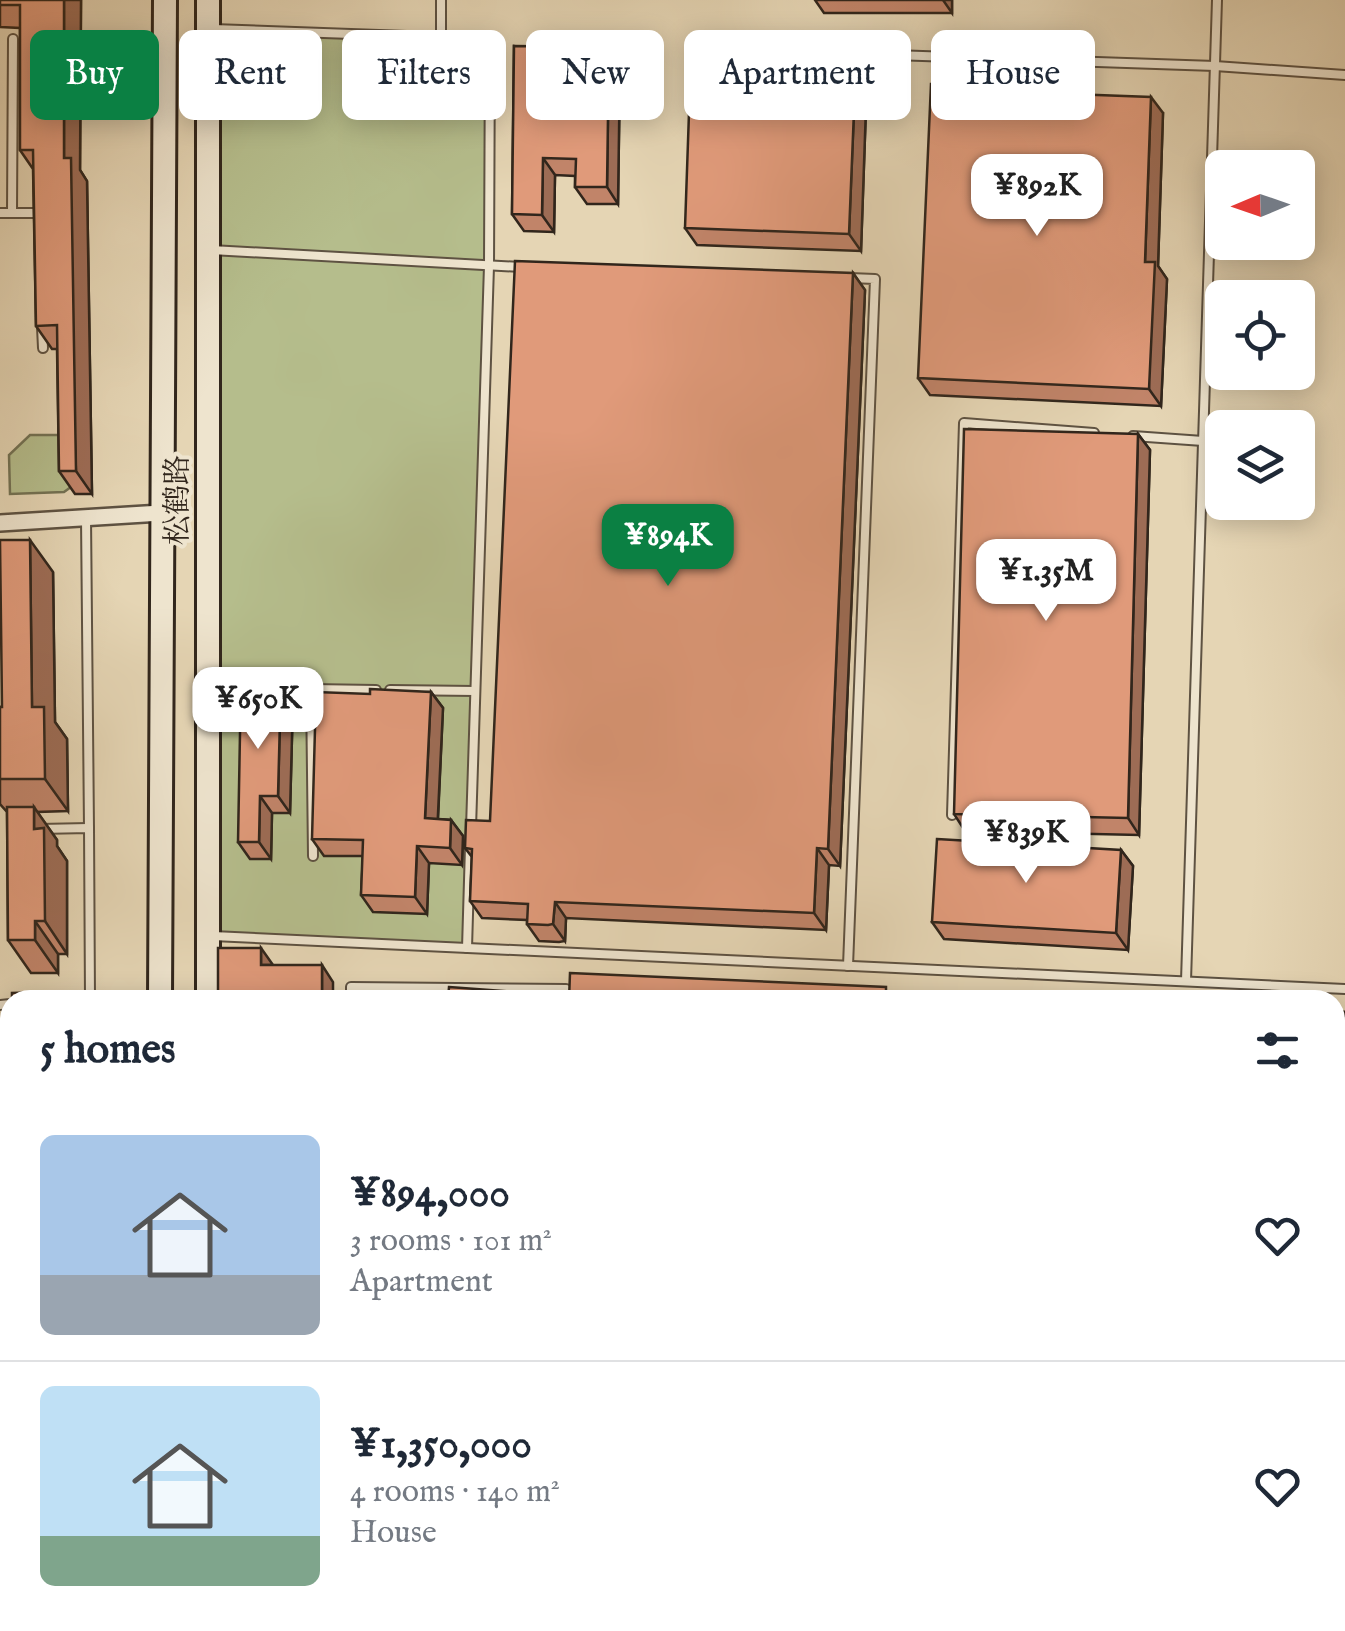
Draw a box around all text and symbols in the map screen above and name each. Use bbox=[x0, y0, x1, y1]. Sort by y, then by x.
chip: Buy bbox=[30, 30, 159, 120]
chip: Rent bbox=[179, 30, 322, 120]
chip: Filters bbox=[342, 30, 506, 120]
chip: New bbox=[526, 30, 664, 120]
chip: Apartment bbox=[684, 30, 911, 120]
chip: House bbox=[931, 30, 1095, 120]
north arrow bbox=[1205, 150, 1315, 260]
map controls bbox=[1205, 150, 1315, 520]
pin: ¥892K bbox=[967, 154, 1107, 239]
text: ¥892K bbox=[993, 166, 1081, 207]
button: locate bbox=[1205, 280, 1315, 390]
button: layers bbox=[1205, 410, 1315, 520]
street label: 松鹤路 bbox=[160, 455, 198, 545]
pin: ¥894K bbox=[598, 504, 738, 589]
text: ¥894K bbox=[624, 516, 712, 557]
pin: ¥1.35M bbox=[965, 539, 1127, 624]
text: ¥1.35M bbox=[998, 551, 1094, 592]
pin: ¥650K bbox=[188, 667, 328, 752]
text: ¥650K bbox=[214, 679, 302, 720]
pin: ¥839K bbox=[956, 801, 1096, 886]
text: ¥839K bbox=[984, 813, 1068, 854]
icon: filters bbox=[1250, 1023, 1305, 1078]
text: 5 homes bbox=[40, 1024, 176, 1077]
text: ¥894,000 bbox=[350, 1168, 510, 1221]
icon: home bbox=[120, 1175, 240, 1295]
icon: heart bbox=[1250, 1208, 1305, 1263]
text: 3 rooms · 101 m² bbox=[350, 1221, 552, 1262]
text: Apartment bbox=[350, 1262, 493, 1303]
text: ¥1,350,000 bbox=[350, 1419, 532, 1472]
icon: home bbox=[120, 1426, 240, 1546]
icon: heart bbox=[1250, 1459, 1305, 1514]
text: 4 rooms · 140 m² bbox=[350, 1472, 560, 1513]
text: House bbox=[350, 1513, 437, 1554]

